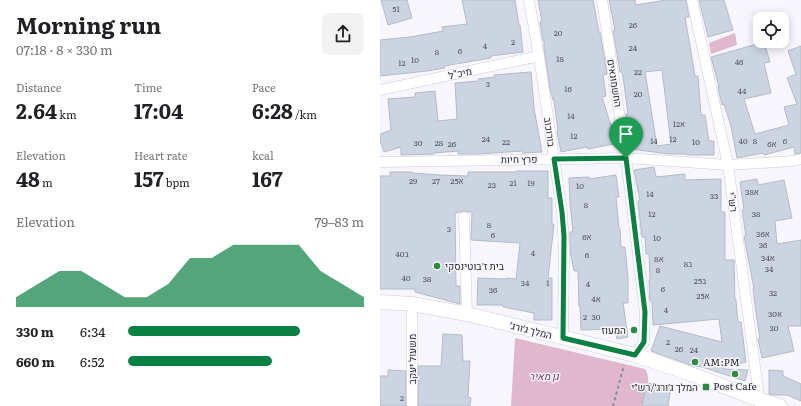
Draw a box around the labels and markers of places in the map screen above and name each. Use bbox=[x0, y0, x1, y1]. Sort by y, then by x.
pin bbox=[609, 117, 643, 158]
place label: בית ז'בוטינסקי bbox=[445, 258, 505, 273]
marker: בית ז'בוטינסקי bbox=[432, 261, 442, 271]
place label: המעוז bbox=[602, 322, 626, 337]
marker: המעוז bbox=[629, 325, 639, 335]
place label: AM:PM bbox=[703, 354, 740, 369]
marker: AM:PM bbox=[690, 357, 700, 367]
marker: Post Cafe bbox=[730, 369, 740, 379]
place label: Post Cafe bbox=[713, 378, 757, 393]
place label: המלך ג׳ורג׳/רש״י bbox=[631, 379, 698, 394]
marker: המלך ג׳ורג׳/רש״י bbox=[701, 382, 711, 392]

